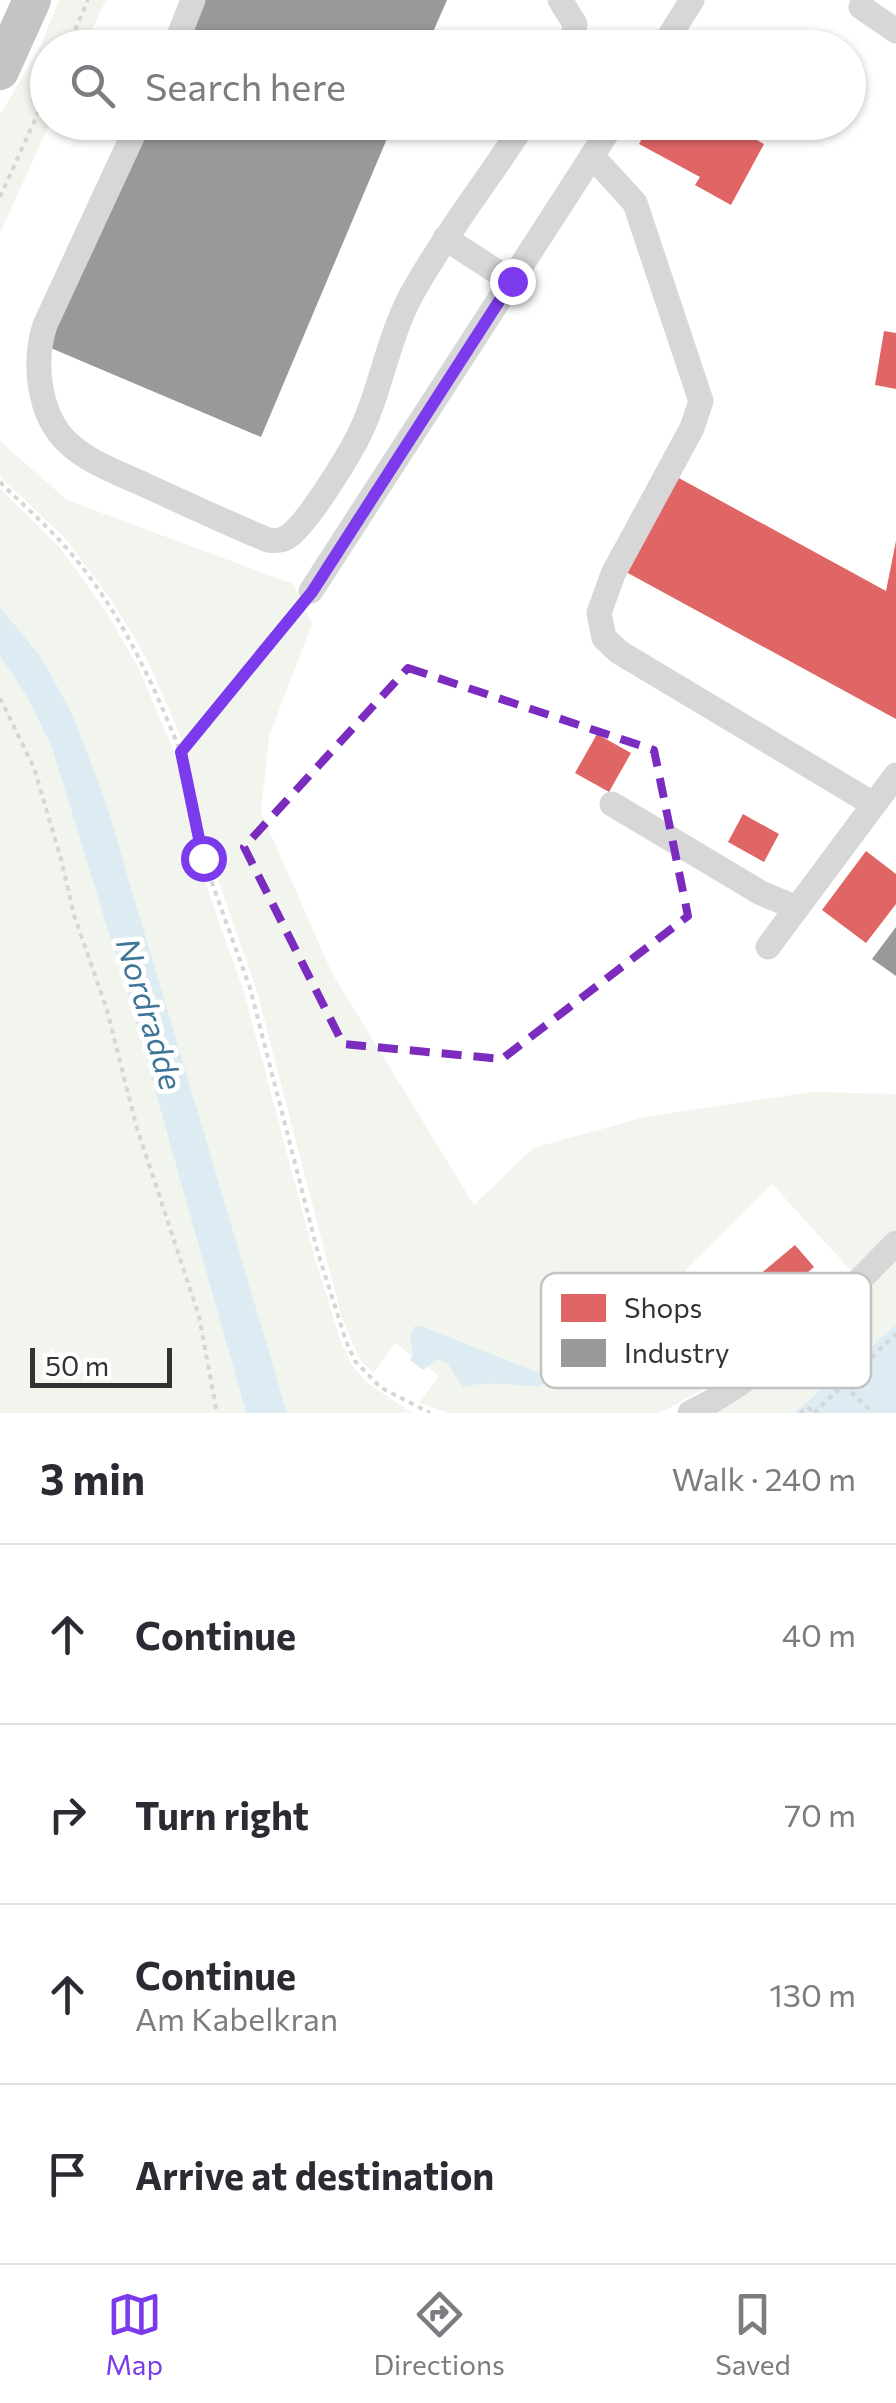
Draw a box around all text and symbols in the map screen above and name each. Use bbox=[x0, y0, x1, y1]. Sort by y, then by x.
search box bbox=[30, 30, 866, 140]
icon: search bbox=[65, 58, 120, 113]
text: Search here bbox=[145, 62, 346, 109]
route end bbox=[490, 259, 536, 305]
route start bbox=[181, 836, 227, 882]
water label: Nordradde bbox=[109, 932, 193, 1094]
legend bbox=[541, 1273, 871, 1388]
text: Shops bbox=[624, 1290, 702, 1324]
text: Industry bbox=[624, 1335, 730, 1369]
scale bar bbox=[30, 1343, 172, 1388]
text: 50 m bbox=[45, 1348, 109, 1382]
text: 3 min bbox=[40, 1452, 145, 1504]
text: Walk · 240 m bbox=[672, 1458, 856, 1498]
icon: ahead bbox=[40, 1607, 95, 1662]
text: Continue bbox=[135, 1611, 296, 1658]
text: 40 m bbox=[782, 1614, 856, 1654]
icon: right bbox=[40, 1787, 95, 1842]
text: Turn right bbox=[135, 1791, 309, 1838]
text: 70 m bbox=[784, 1794, 856, 1834]
text: Continue bbox=[135, 1951, 296, 1998]
icon: ahead bbox=[40, 1967, 95, 2022]
text: 130 m bbox=[769, 1974, 856, 2014]
text: Am Kabelkran bbox=[135, 1998, 338, 2038]
icon: arrive bbox=[40, 2147, 95, 2202]
text: Arrive at destination bbox=[135, 2151, 494, 2198]
tab: Map bbox=[105, 2287, 163, 2381]
tab: Directions bbox=[373, 2287, 505, 2381]
tab: Saved bbox=[715, 2287, 791, 2381]

